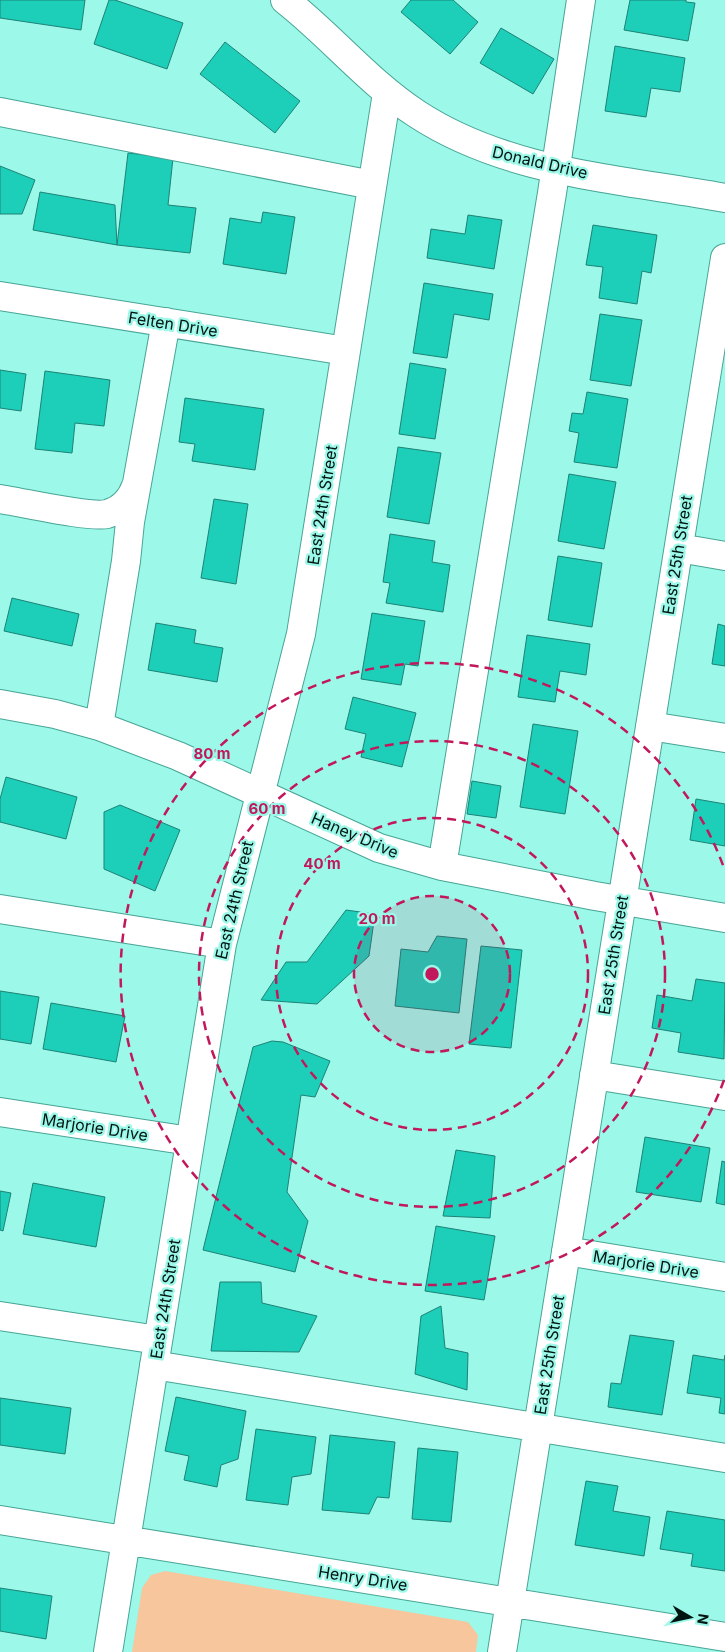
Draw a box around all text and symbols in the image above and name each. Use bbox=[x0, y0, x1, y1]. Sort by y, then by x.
street label: Donald Drive bbox=[490, 141, 590, 183]
street label: Felten Drive bbox=[127, 307, 219, 341]
street label: East 24th Street bbox=[303, 444, 341, 566]
street label: East 25th Street bbox=[658, 494, 696, 616]
text: 80 m bbox=[193, 744, 231, 763]
text: 60 m bbox=[248, 799, 286, 818]
street label: Haney Drive bbox=[308, 808, 402, 862]
street label: East 24th Street bbox=[211, 839, 257, 961]
text: 40 m bbox=[303, 854, 341, 873]
street label: East 25th Street bbox=[594, 894, 632, 1016]
text: 20 m bbox=[359, 909, 395, 928]
centre of rings bbox=[423, 965, 441, 983]
street label: Marjorie Drive bbox=[41, 1109, 149, 1145]
street label: East 24th Street bbox=[146, 1238, 184, 1360]
street label: Marjorie Drive bbox=[592, 1246, 700, 1282]
street label: East 25th Street bbox=[530, 1294, 568, 1416]
street label: Henry Drive bbox=[317, 1561, 409, 1595]
north arrow bbox=[665, 1592, 715, 1642]
text: N bbox=[694, 1613, 713, 1626]

